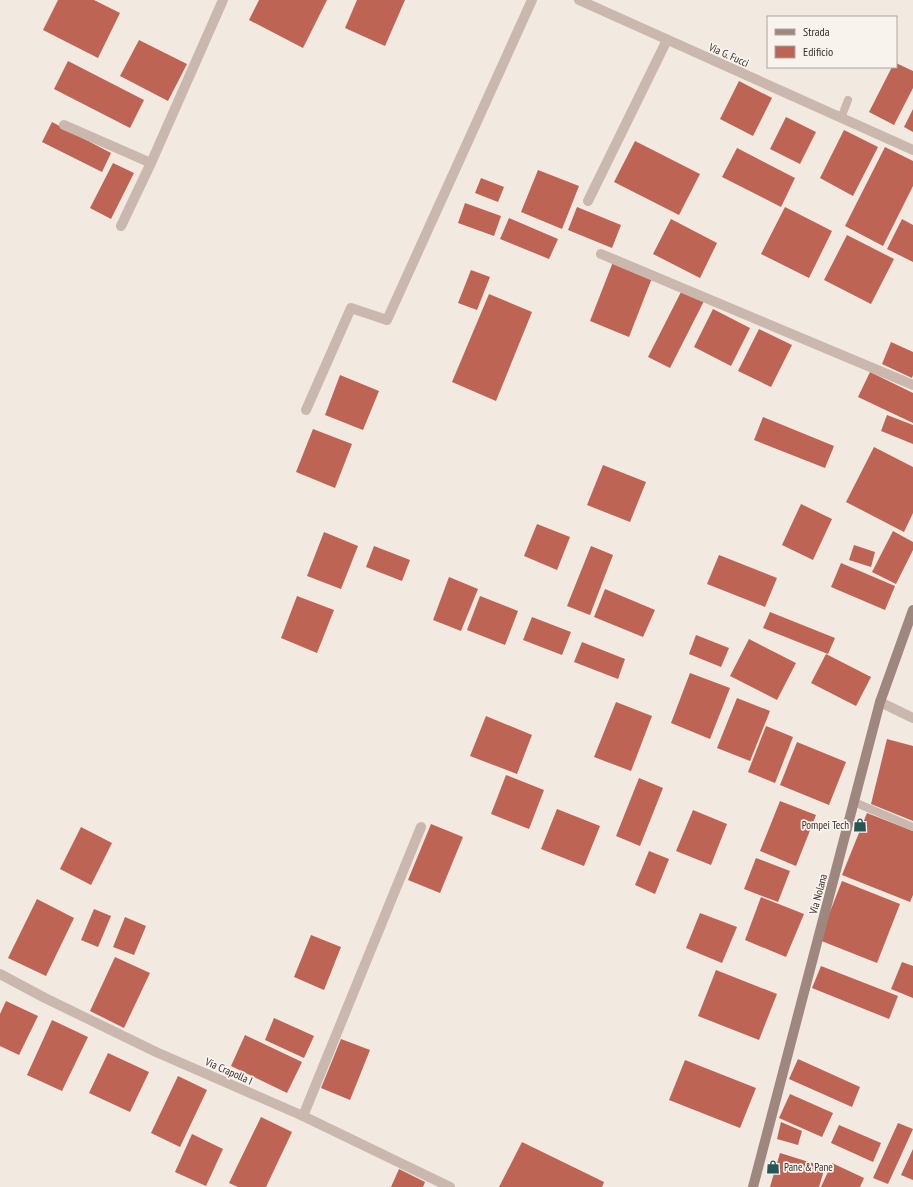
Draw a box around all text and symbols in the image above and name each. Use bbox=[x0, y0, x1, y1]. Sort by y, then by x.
legend bbox=[767, 16, 897, 68]
text: Strada bbox=[803, 24, 830, 39]
street label: Via G. Fucci bbox=[706, 40, 751, 70]
text: Edificio bbox=[803, 44, 833, 59]
shop icon: Pompei Tech bbox=[852, 817, 868, 833]
place label: Pompei Tech bbox=[802, 818, 849, 832]
street label: Via Nolana bbox=[806, 872, 830, 917]
street label: Via Crapolla I bbox=[202, 1054, 255, 1088]
shop icon: Pane & Pane bbox=[765, 1159, 781, 1175]
place label: Pane & Pane bbox=[784, 1160, 833, 1174]

